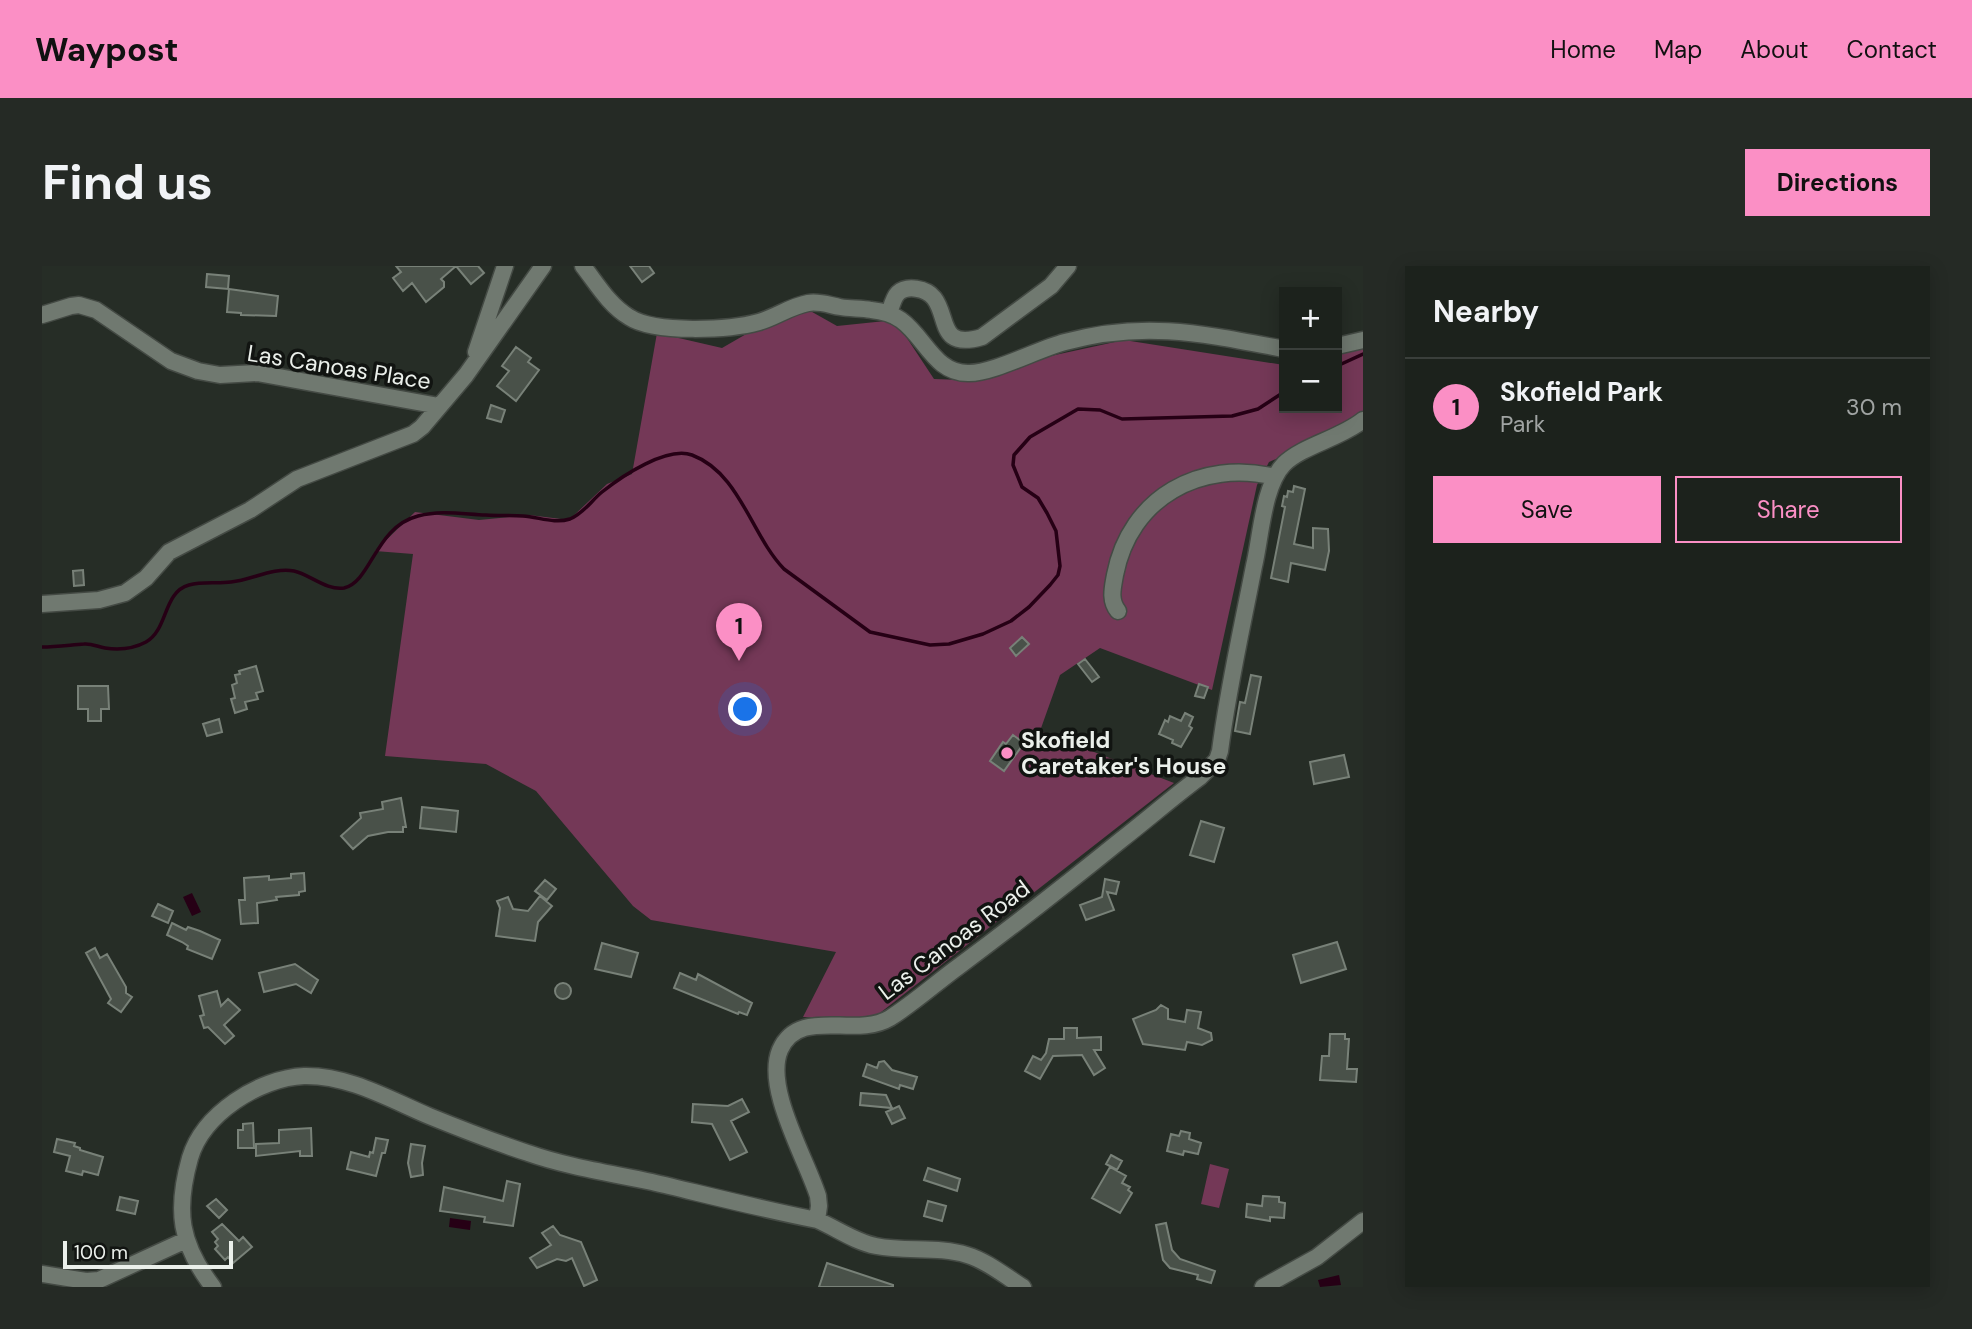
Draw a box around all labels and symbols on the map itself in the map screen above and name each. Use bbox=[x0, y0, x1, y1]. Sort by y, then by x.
street label: Las Canoas Place bbox=[245, 338, 433, 396]
pin: 1 bbox=[716, 603, 762, 661]
your location bbox=[728, 692, 762, 726]
place label: Skofield Caretaker's House bbox=[1021, 725, 1226, 781]
marker: Skofield Caretaker's House bbox=[999, 745, 1015, 761]
street label: Las Canoas Road bbox=[872, 873, 1036, 1007]
scale bar bbox=[63, 1238, 233, 1270]

